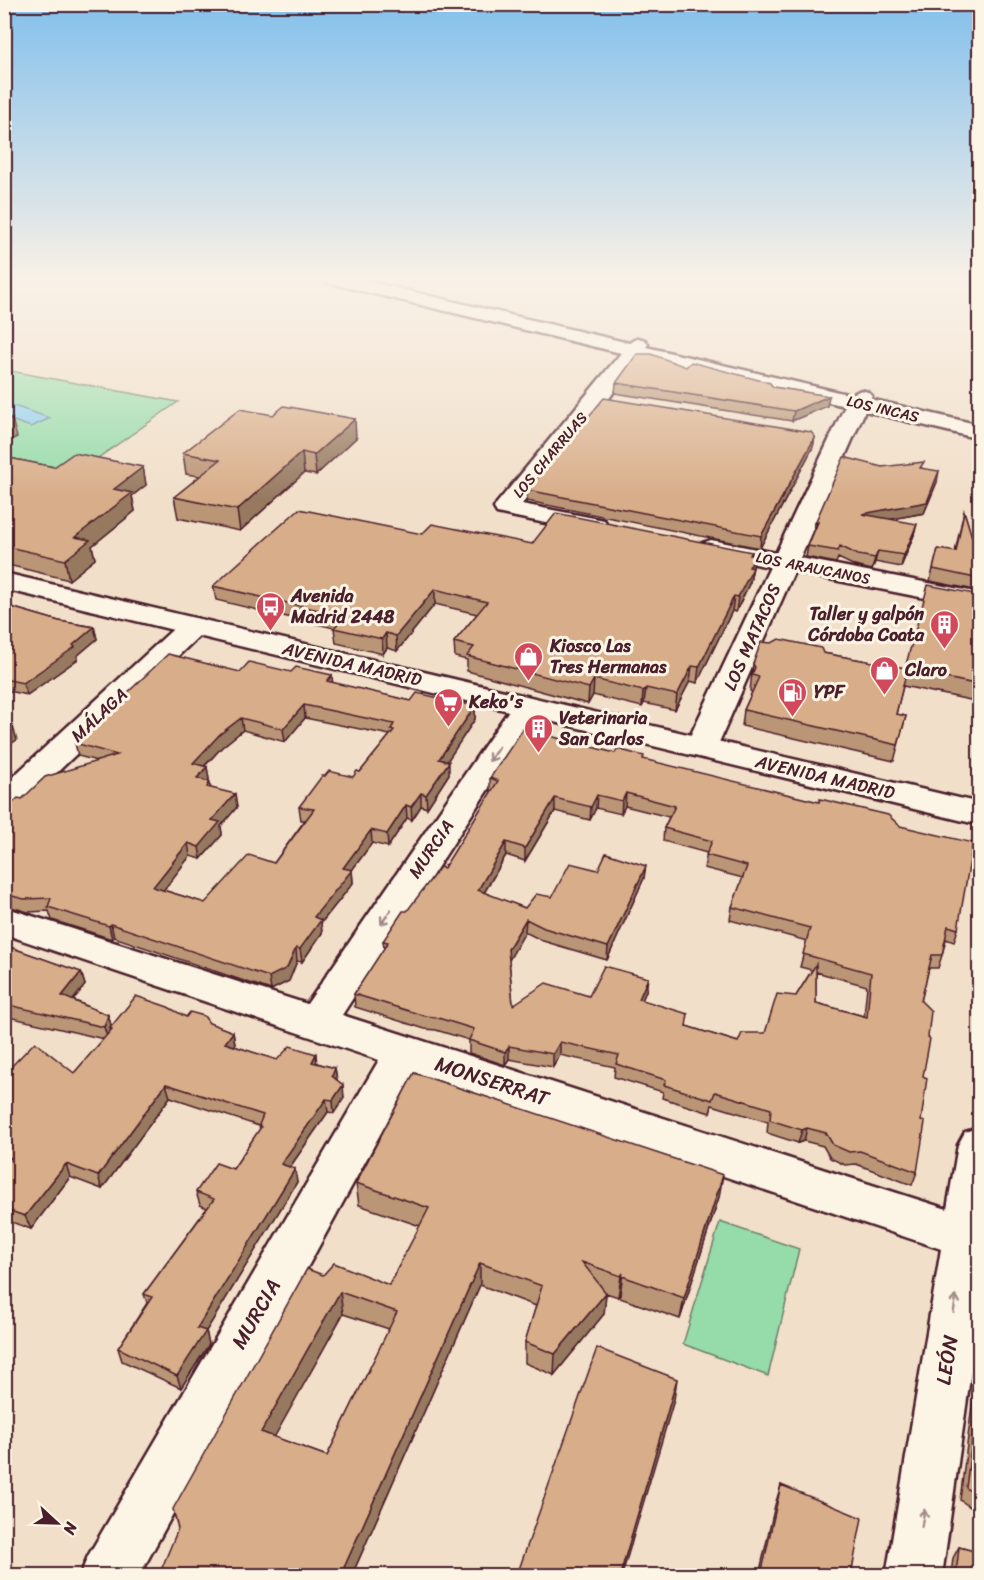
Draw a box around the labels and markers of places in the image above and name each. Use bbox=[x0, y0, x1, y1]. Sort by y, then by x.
place label: Avenida Madrid 2448 bbox=[290, 580, 395, 633]
bus stop icon: Avenida Madrid 2448 bbox=[254, 590, 286, 632]
place label: Taller y galpón Córdoba Coata bbox=[807, 598, 925, 651]
building icon: Taller y galpón Córdoba Coata bbox=[929, 608, 961, 650]
place label: Kiosco Las Tres Hermanas bbox=[549, 630, 667, 683]
shop icon: Kiosco Las Tres Hermanas bbox=[513, 640, 545, 682]
shop icon: Claro bbox=[868, 654, 900, 696]
place label: Claro bbox=[904, 654, 948, 686]
fuel station icon: YPF bbox=[777, 676, 809, 718]
place label: YPF bbox=[814, 676, 847, 708]
supermarket icon: Keko's bbox=[432, 686, 464, 728]
place label: Keko's bbox=[468, 686, 524, 718]
place label: Veterinaria San Carlos bbox=[558, 702, 648, 755]
building icon: Veterinaria San Carlos bbox=[522, 712, 554, 754]

